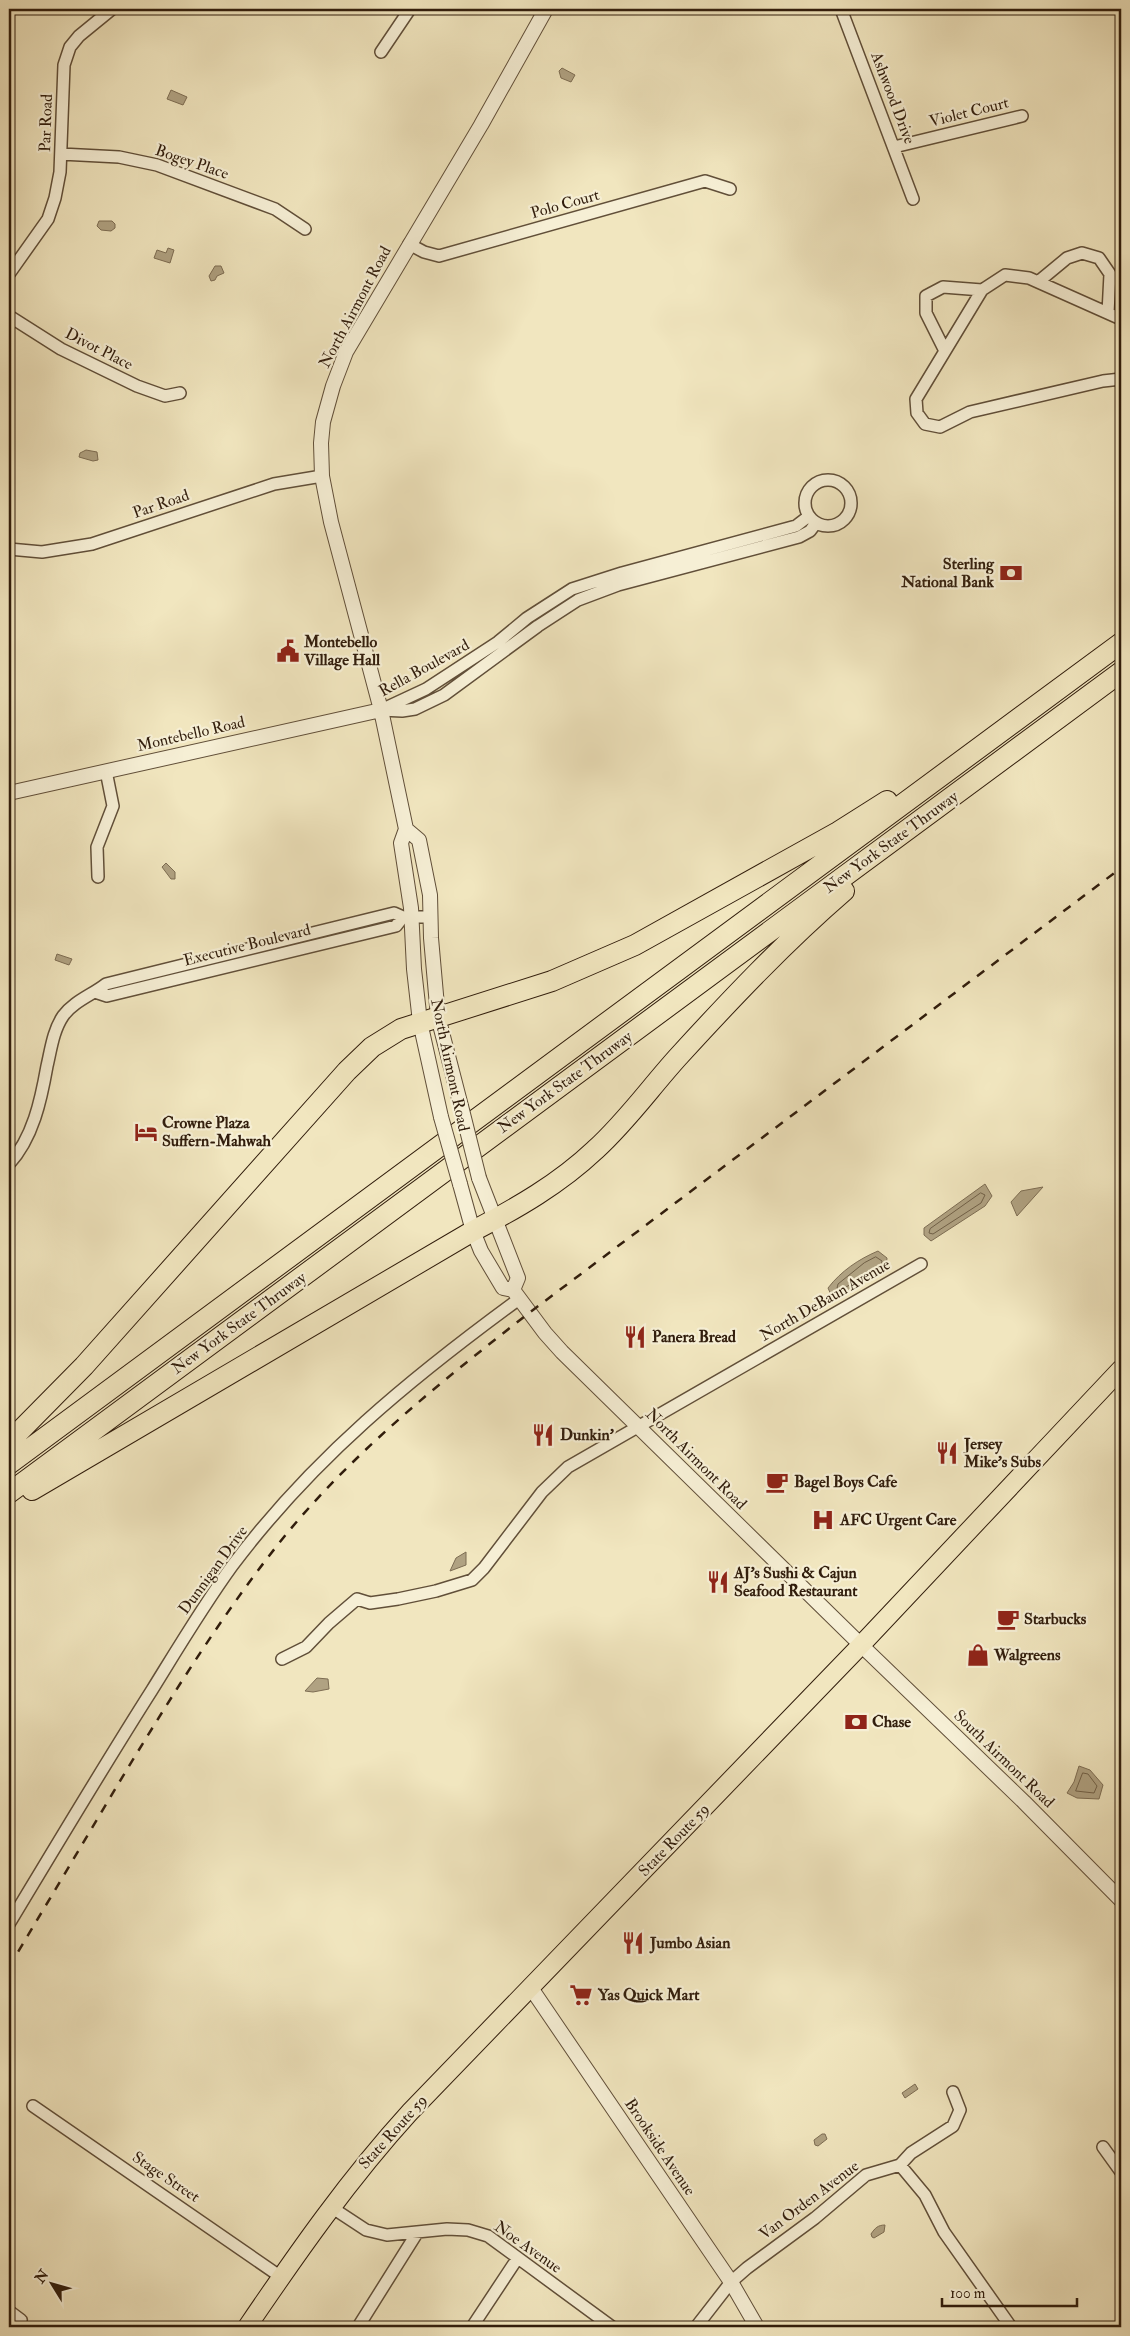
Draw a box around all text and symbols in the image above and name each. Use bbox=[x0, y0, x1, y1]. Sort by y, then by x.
street label: Ashwood Drive bbox=[866, 48, 920, 147]
street label: Violet Court bbox=[927, 92, 1011, 132]
street label: Par Road bbox=[35, 93, 57, 152]
street label: Bogey Place bbox=[153, 140, 232, 184]
street label: Polo Court bbox=[528, 185, 602, 223]
street label: North Airmont Road bbox=[314, 243, 396, 371]
street label: Divot Place bbox=[62, 323, 137, 375]
street label: Par Road bbox=[130, 485, 192, 523]
place label: Sterling National Bank bbox=[900, 554, 995, 592]
bank icon: Sterling National Bank bbox=[998, 560, 1024, 586]
place label: Montebello Village Hall bbox=[303, 632, 381, 671]
street label: Rella Boulevard bbox=[375, 635, 473, 701]
public building icon: Montebello Village Hall bbox=[275, 638, 301, 664]
street label: Montebello Road bbox=[135, 712, 247, 756]
street label: New York State Thruway bbox=[820, 786, 963, 898]
street label: Executive Boulevard bbox=[181, 919, 313, 970]
street label: North Airmont Road bbox=[426, 997, 474, 1133]
street label: New York State Thruway bbox=[494, 1026, 637, 1138]
place label: Crowne Plaza Suffern-Mahwah bbox=[162, 1113, 271, 1151]
hotel icon: Crowne Plaza Suffern-Mahwah bbox=[133, 1119, 159, 1145]
street label: North DeBaun Avenue bbox=[756, 1254, 894, 1346]
street label: New York State Thruway bbox=[168, 1267, 311, 1379]
restaurant icon: Panera Bread bbox=[622, 1324, 648, 1350]
place label: Panera Bread bbox=[652, 1327, 736, 1347]
street label: North Airmont Road bbox=[641, 1404, 751, 1514]
restaurant icon: Dunkin' bbox=[530, 1422, 556, 1448]
place label: Dunkin' bbox=[560, 1425, 615, 1445]
place label: Jersey Mike's Subs bbox=[963, 1434, 1041, 1472]
restaurant icon: Jersey Mike's Subs bbox=[934, 1440, 960, 1466]
cafe icon: Bagel Boys Cafe bbox=[764, 1469, 790, 1495]
place label: Bagel Boys Cafe bbox=[794, 1472, 897, 1493]
hospital icon: AFC Urgent Care bbox=[810, 1507, 836, 1533]
place label: AFC Urgent Care bbox=[839, 1510, 957, 1531]
street label: Dunnigan Drive bbox=[174, 1521, 252, 1618]
place label: AJ's Sushi & Cajun Seafood Restaurant bbox=[733, 1563, 858, 1601]
restaurant icon: AJ's Sushi & Cajun Seafood Restaurant bbox=[705, 1569, 731, 1595]
cafe icon: Starbucks bbox=[995, 1606, 1021, 1632]
place label: Starbucks bbox=[1024, 1609, 1087, 1629]
shop icon: Walgreens bbox=[965, 1642, 991, 1668]
place label: Walgreens bbox=[993, 1645, 1061, 1666]
street label: South Airmont Road bbox=[949, 1706, 1059, 1812]
bank icon: Chase bbox=[843, 1709, 869, 1735]
place label: Chase bbox=[872, 1712, 911, 1732]
street label: State Route 59 bbox=[634, 1799, 714, 1881]
restaurant icon: Jumbo Asian bbox=[620, 1930, 646, 1956]
place label: Jumbo Asian bbox=[649, 1933, 731, 1954]
supermarket icon: Yas Quick Mart bbox=[568, 1982, 594, 2008]
place label: Yas Quick Mart bbox=[597, 1985, 700, 2005]
street label: State Route 59 bbox=[354, 2091, 432, 2173]
street label: Brookside Avenue bbox=[620, 2095, 700, 2200]
street label: Stage Street bbox=[128, 2147, 204, 2207]
street label: Van Orden Avenue bbox=[755, 2156, 863, 2244]
street label: Noe Avenue bbox=[490, 2216, 566, 2278]
north arrow bbox=[28, 2258, 78, 2308]
text: N bbox=[31, 2266, 53, 2287]
scale bar bbox=[942, 2276, 1078, 2308]
text: 100 m bbox=[950, 2284, 986, 2303]

